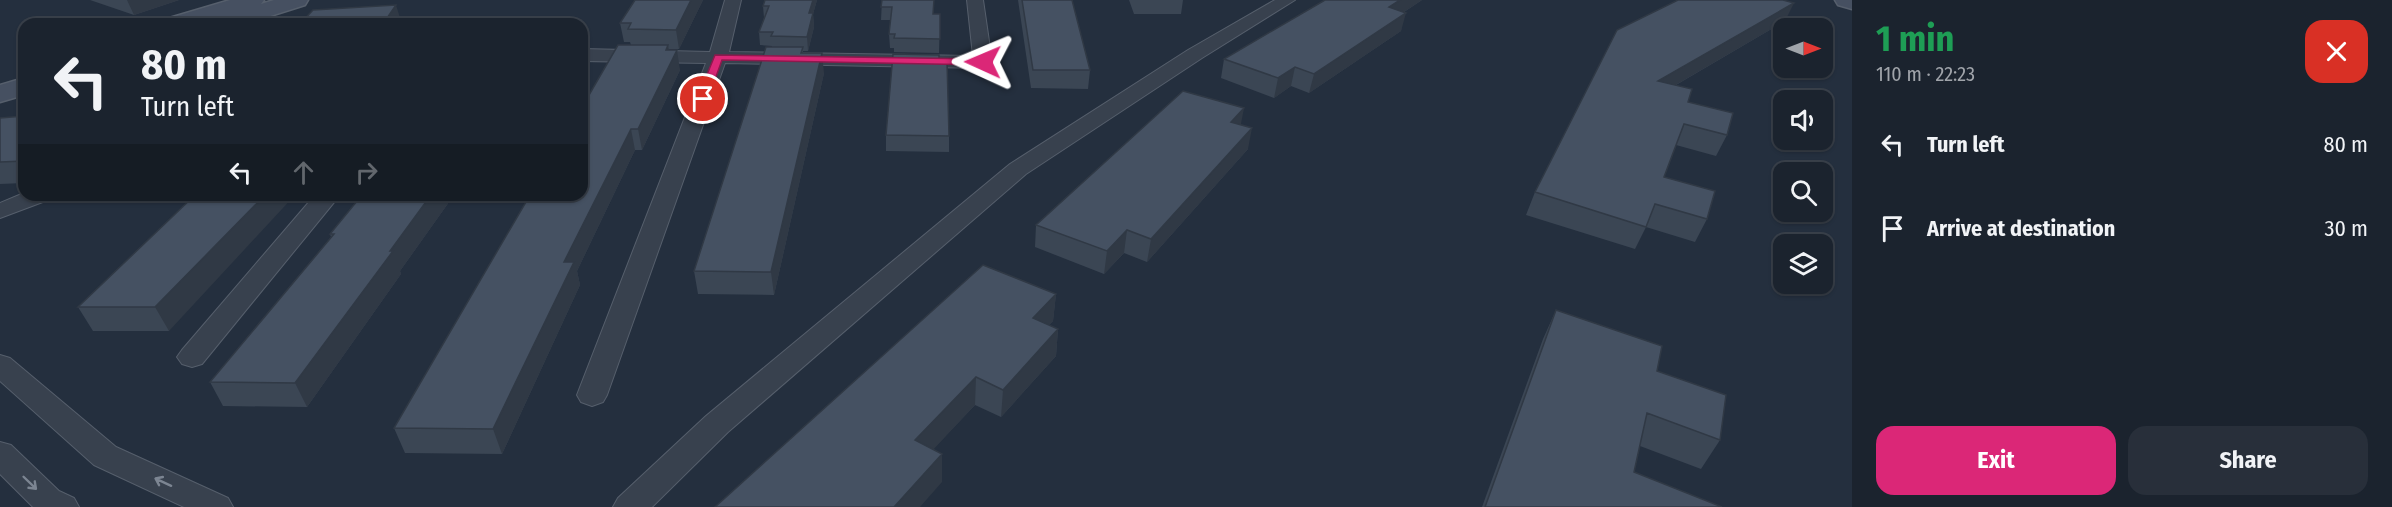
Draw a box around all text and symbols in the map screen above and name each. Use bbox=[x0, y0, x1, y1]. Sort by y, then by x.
text: 1 min bbox=[1876, 17, 1954, 61]
north arrow bbox=[1773, 18, 1833, 78]
map controls bbox=[1773, 18, 1833, 294]
button: close bbox=[2305, 20, 2368, 83]
position arrow bbox=[951, 30, 1015, 94]
text: 80 m bbox=[141, 40, 227, 90]
icon: left bbox=[42, 42, 120, 120]
text: 110 m · 22:23 bbox=[1876, 62, 1975, 86]
pin bbox=[677, 73, 728, 124]
icon: arrive bbox=[686, 82, 719, 115]
button: sound bbox=[1773, 90, 1833, 150]
text: Turn left bbox=[141, 91, 234, 123]
icon: left bbox=[1876, 128, 1909, 161]
text: Turn left bbox=[1927, 131, 2005, 158]
text: 80 m bbox=[2323, 131, 2368, 158]
icon: left bbox=[224, 156, 257, 189]
icon: ahead bbox=[287, 156, 320, 189]
icon: right bbox=[350, 156, 383, 189]
button: search bbox=[1773, 162, 1833, 222]
icon: arrive bbox=[1876, 212, 1909, 245]
text: Arrive at destination bbox=[1927, 215, 2115, 242]
text: 30 m bbox=[2325, 215, 2368, 242]
button: layers bbox=[1773, 234, 1833, 294]
button: Exit bbox=[1876, 426, 2116, 495]
button: Share bbox=[2128, 426, 2368, 495]
one-way arrow bbox=[22, 476, 37, 490]
one-way arrow bbox=[155, 476, 173, 488]

